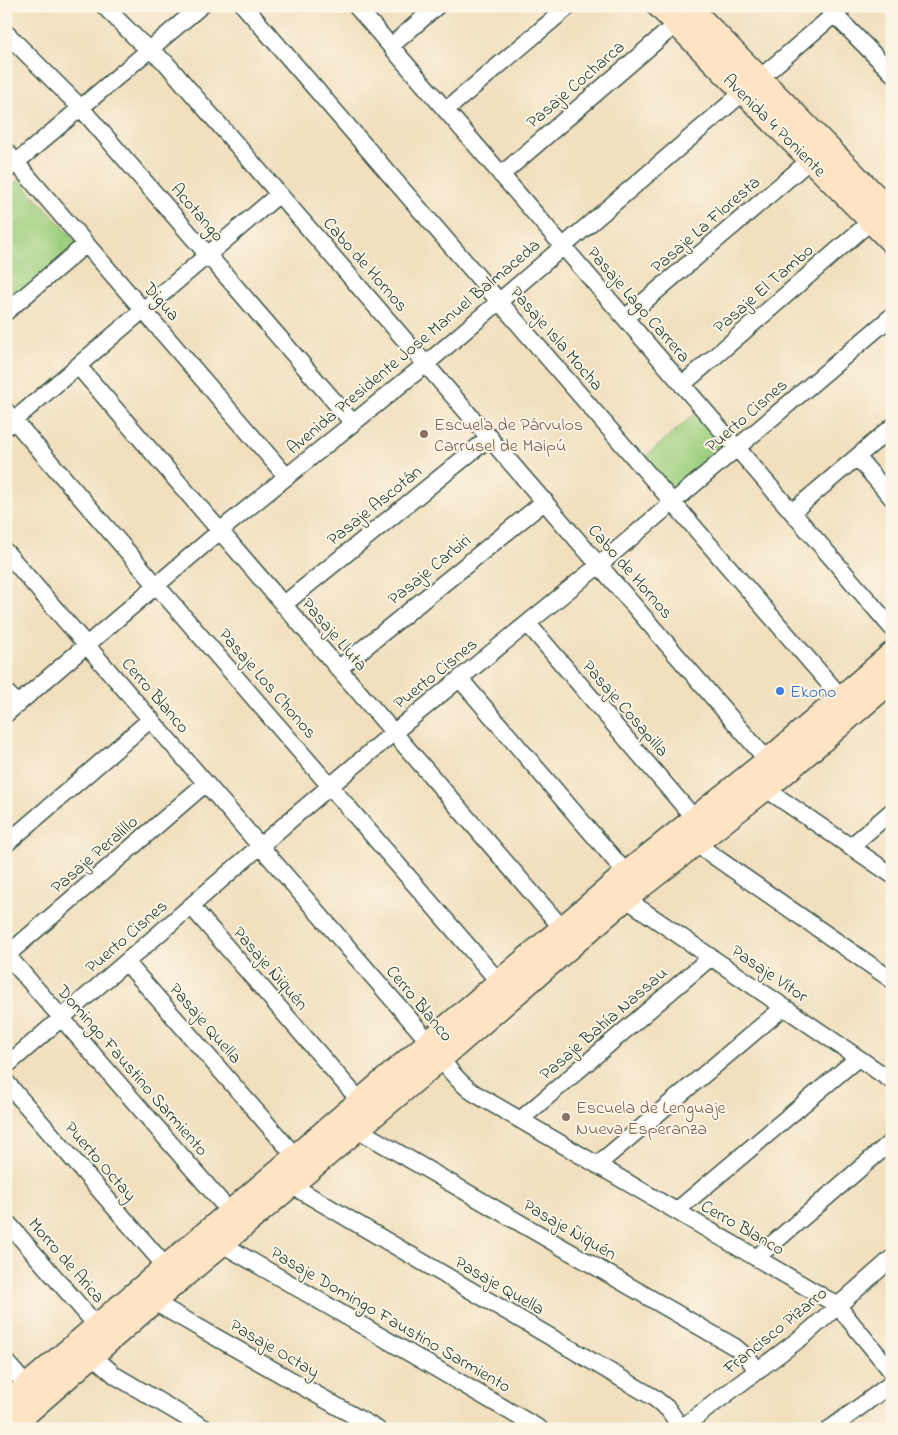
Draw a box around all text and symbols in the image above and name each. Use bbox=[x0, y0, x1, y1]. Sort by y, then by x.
street label: Pasaje Cocharca bbox=[521, 35, 631, 136]
street label: Avenida 4 Poniente bbox=[716, 69, 832, 185]
street label: Pasaje La Floresta bbox=[646, 171, 767, 280]
street label: Acotango bbox=[163, 178, 229, 249]
street label: Cabo de Hornos bbox=[316, 212, 413, 319]
street label: Avenida Presidente Jose Manuel Balmaceda bbox=[282, 234, 547, 462]
street label: Pasaje El Tambo bbox=[708, 239, 820, 340]
street label: Pasaje Lago Carrera bbox=[579, 241, 695, 370]
street label: Digua bbox=[135, 276, 185, 328]
street label: Pasaje Isla Mocha bbox=[503, 281, 608, 397]
street label: Puerto Cisnes bbox=[700, 373, 794, 460]
place label: Escuela de Párvulos Carrusel de Maipú bbox=[434, 413, 583, 460]
marker: Escuela de Párvulos Carrusel de Maipú bbox=[418, 428, 430, 440]
street label: Pasaje Ascotán bbox=[322, 460, 429, 553]
street label: Cabo de Hornos bbox=[581, 519, 678, 626]
street label: Pasaje Carbiri bbox=[383, 529, 478, 612]
street label: Pasaje Lluta bbox=[294, 593, 373, 678]
street label: Pasaje Los Chonos bbox=[211, 623, 322, 745]
street label: Puerto Cisnes bbox=[389, 633, 484, 717]
street label: Cerro Blanco bbox=[114, 653, 195, 740]
street label: Pasaje Cosapilla bbox=[575, 655, 674, 764]
place label: Ekono bbox=[790, 680, 836, 706]
marker: Ekono bbox=[774, 685, 786, 697]
street label: Pasaje Peralillo bbox=[46, 810, 145, 901]
street label: Puerto Cisnes bbox=[80, 894, 174, 981]
street label: Pasaje Ñiquén bbox=[226, 921, 314, 1017]
street label: Pasaje Vítor bbox=[725, 939, 813, 1010]
street label: Cerro Blanco bbox=[379, 960, 458, 1048]
street label: Pasaje Bahía Nassau bbox=[535, 962, 674, 1087]
street label: Pasaje Quella bbox=[162, 978, 247, 1070]
street label: Domingo Faustino Sarmiento bbox=[48, 979, 213, 1163]
place label: Escuela de Lenguaje Nueva Esperanza bbox=[576, 1096, 727, 1143]
marker: Escuela de Lenguaje Nueva Esperanza bbox=[560, 1111, 572, 1123]
street label: Puerto Octay bbox=[57, 1117, 142, 1208]
street label: Pasaje Ñiquén bbox=[517, 1193, 621, 1268]
street label: Cerro Blanco bbox=[695, 1194, 789, 1263]
street label: Morro de Arica bbox=[21, 1213, 110, 1310]
street label: Pasaje Domingo Faustino Sarmiento bbox=[264, 1241, 515, 1401]
street label: Pasaje Quella bbox=[449, 1251, 549, 1323]
street label: Francisco Pizarro bbox=[718, 1281, 834, 1382]
street label: Pasaje Octay bbox=[224, 1314, 324, 1386]

